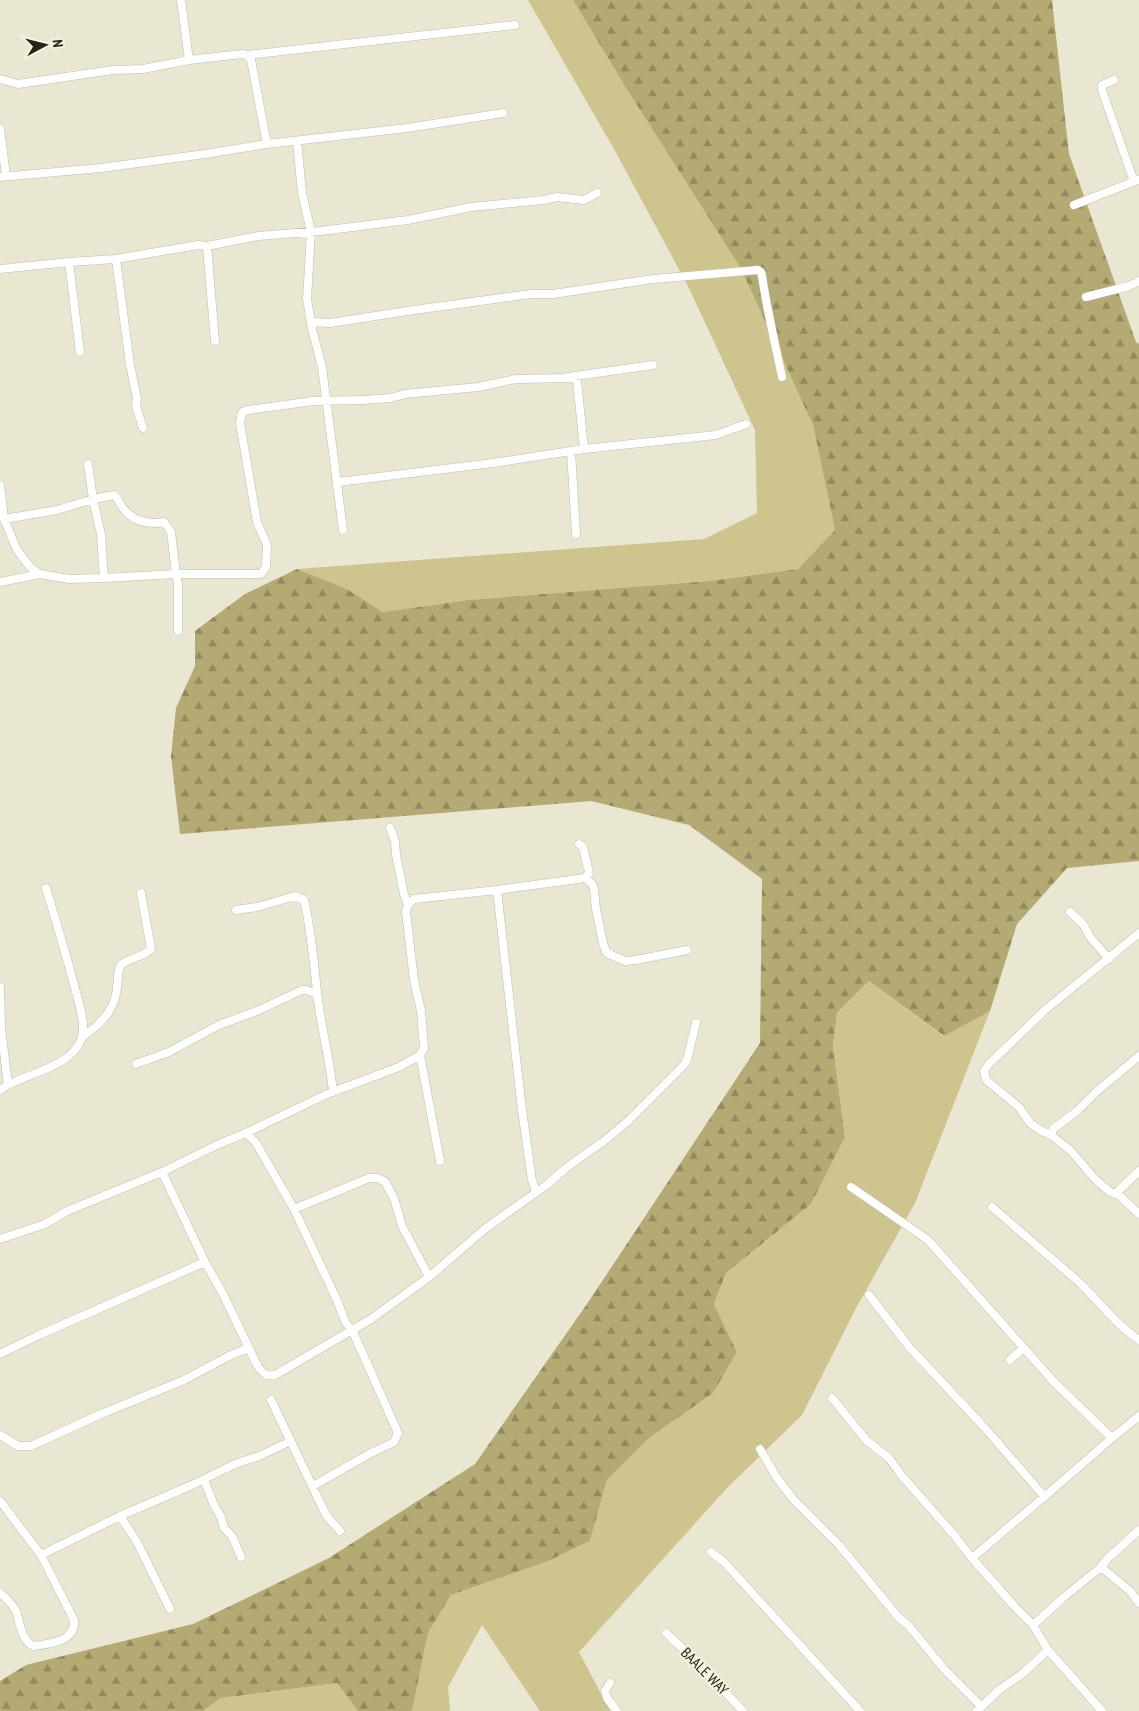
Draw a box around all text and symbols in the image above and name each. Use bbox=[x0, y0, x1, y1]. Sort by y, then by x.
north arrow bbox=[20, 20, 70, 70]
text: N bbox=[49, 39, 67, 48]
street label: BAALE WAY bbox=[677, 1643, 733, 1699]

